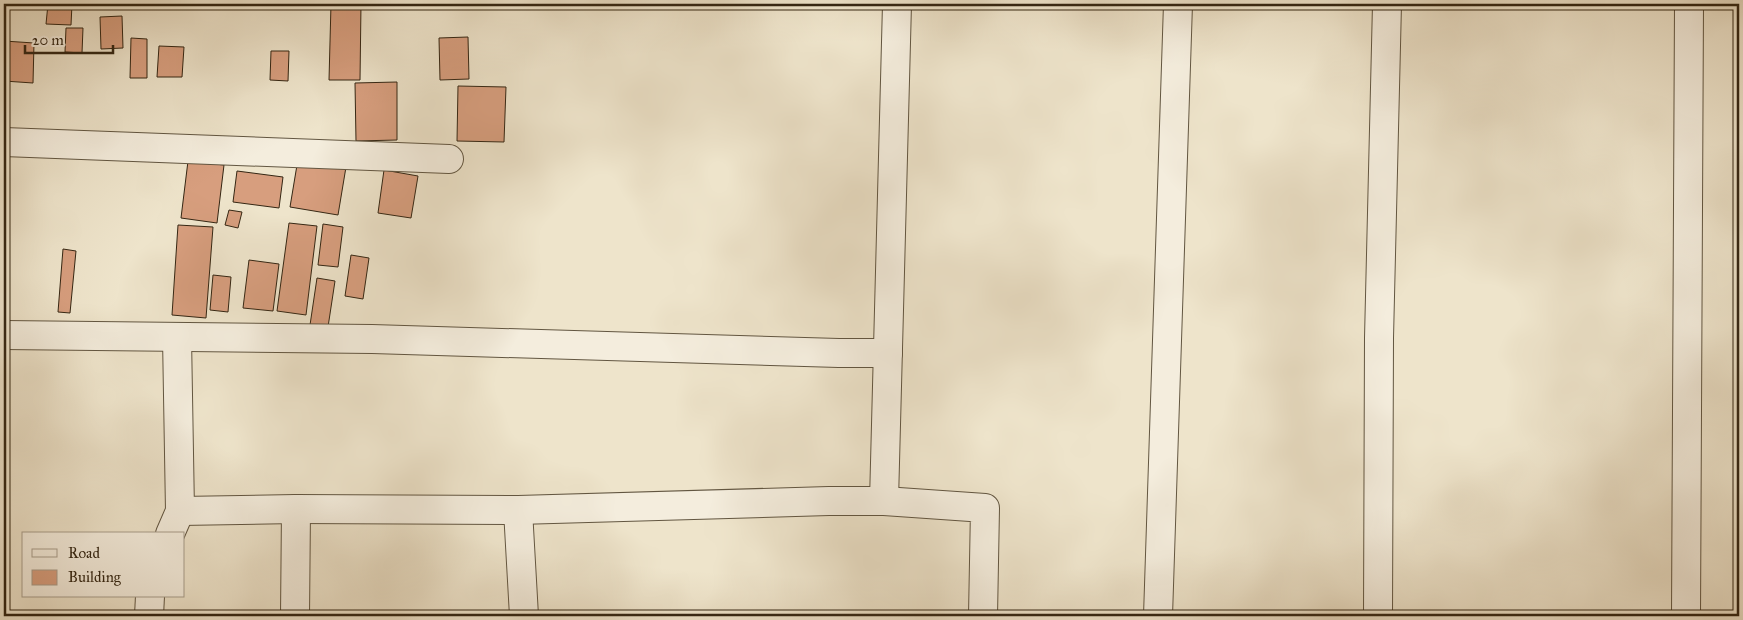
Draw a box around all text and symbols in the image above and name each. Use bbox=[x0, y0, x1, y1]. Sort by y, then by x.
scale bar bbox=[25, 22, 112, 54]
text: 20 m bbox=[32, 31, 64, 49]
legend bbox=[22, 532, 185, 598]
text: Road bbox=[68, 544, 100, 562]
text: Building bbox=[68, 568, 122, 586]

